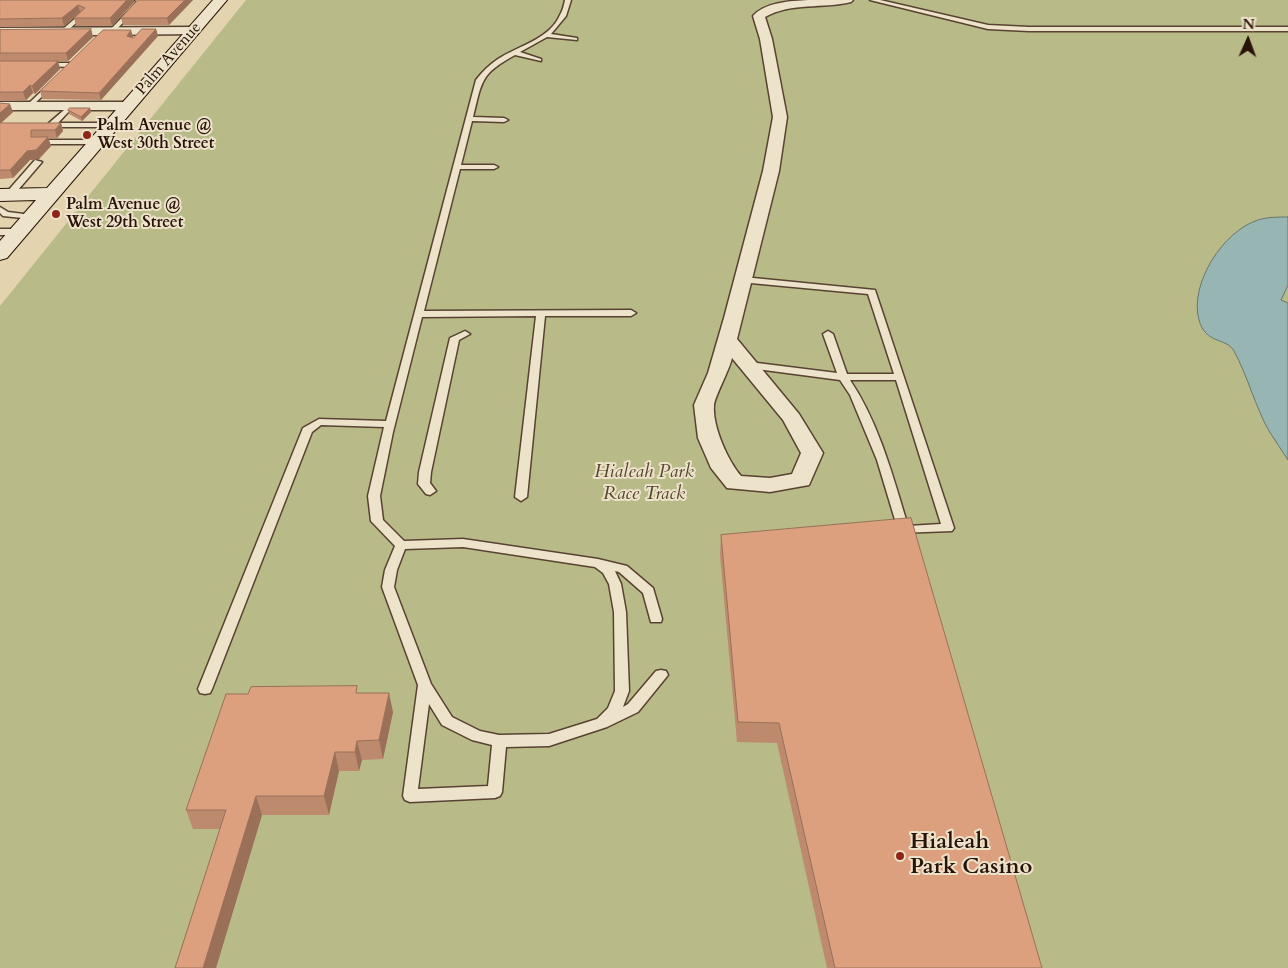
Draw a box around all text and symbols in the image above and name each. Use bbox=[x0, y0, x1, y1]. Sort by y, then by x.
north arrow bbox=[1223, 15, 1273, 65]
text: N bbox=[1242, 15, 1255, 34]
street label: Palm Avenue bbox=[132, 19, 206, 99]
place label: Palm Avenue @ West 30th Street bbox=[97, 116, 214, 154]
marker: Palm Avenue @ West 30th Street bbox=[81, 129, 93, 141]
place label: Palm Avenue @ West 29th Street bbox=[66, 195, 183, 233]
marker: Palm Avenue @ West 29th Street bbox=[50, 208, 62, 220]
park label: Hialeah Park Race Track bbox=[594, 462, 694, 506]
place label: Hialeah Park Casino bbox=[910, 830, 1032, 881]
marker: Hialeah Park Casino bbox=[894, 850, 906, 862]

